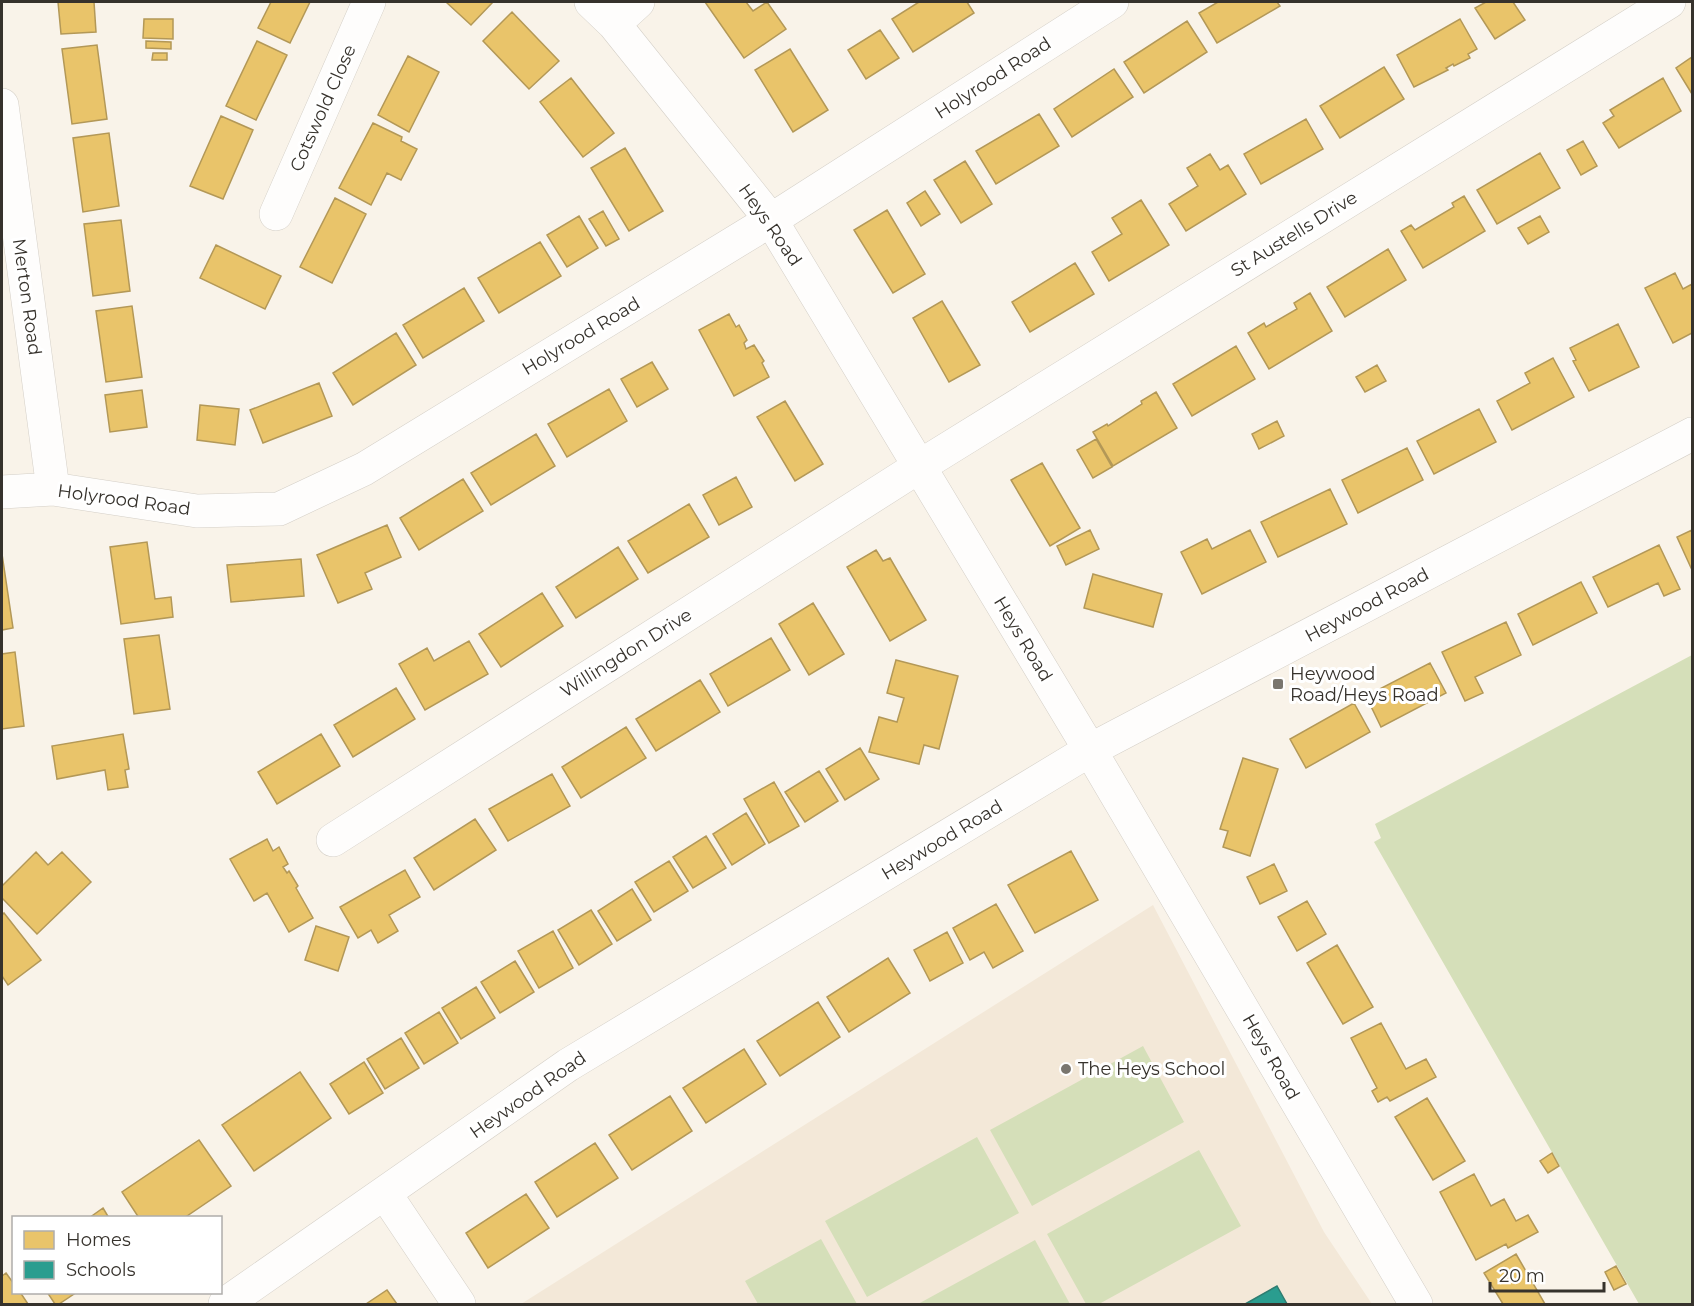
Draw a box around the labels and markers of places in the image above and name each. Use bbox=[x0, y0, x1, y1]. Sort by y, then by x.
place label: Heywood Road/Heys Road bbox=[1290, 663, 1439, 706]
marker: Heywood Road/Heys Road bbox=[1271, 677, 1285, 691]
place label: The Heys School bbox=[1078, 1058, 1225, 1080]
marker: The Heys School bbox=[1059, 1062, 1073, 1076]

